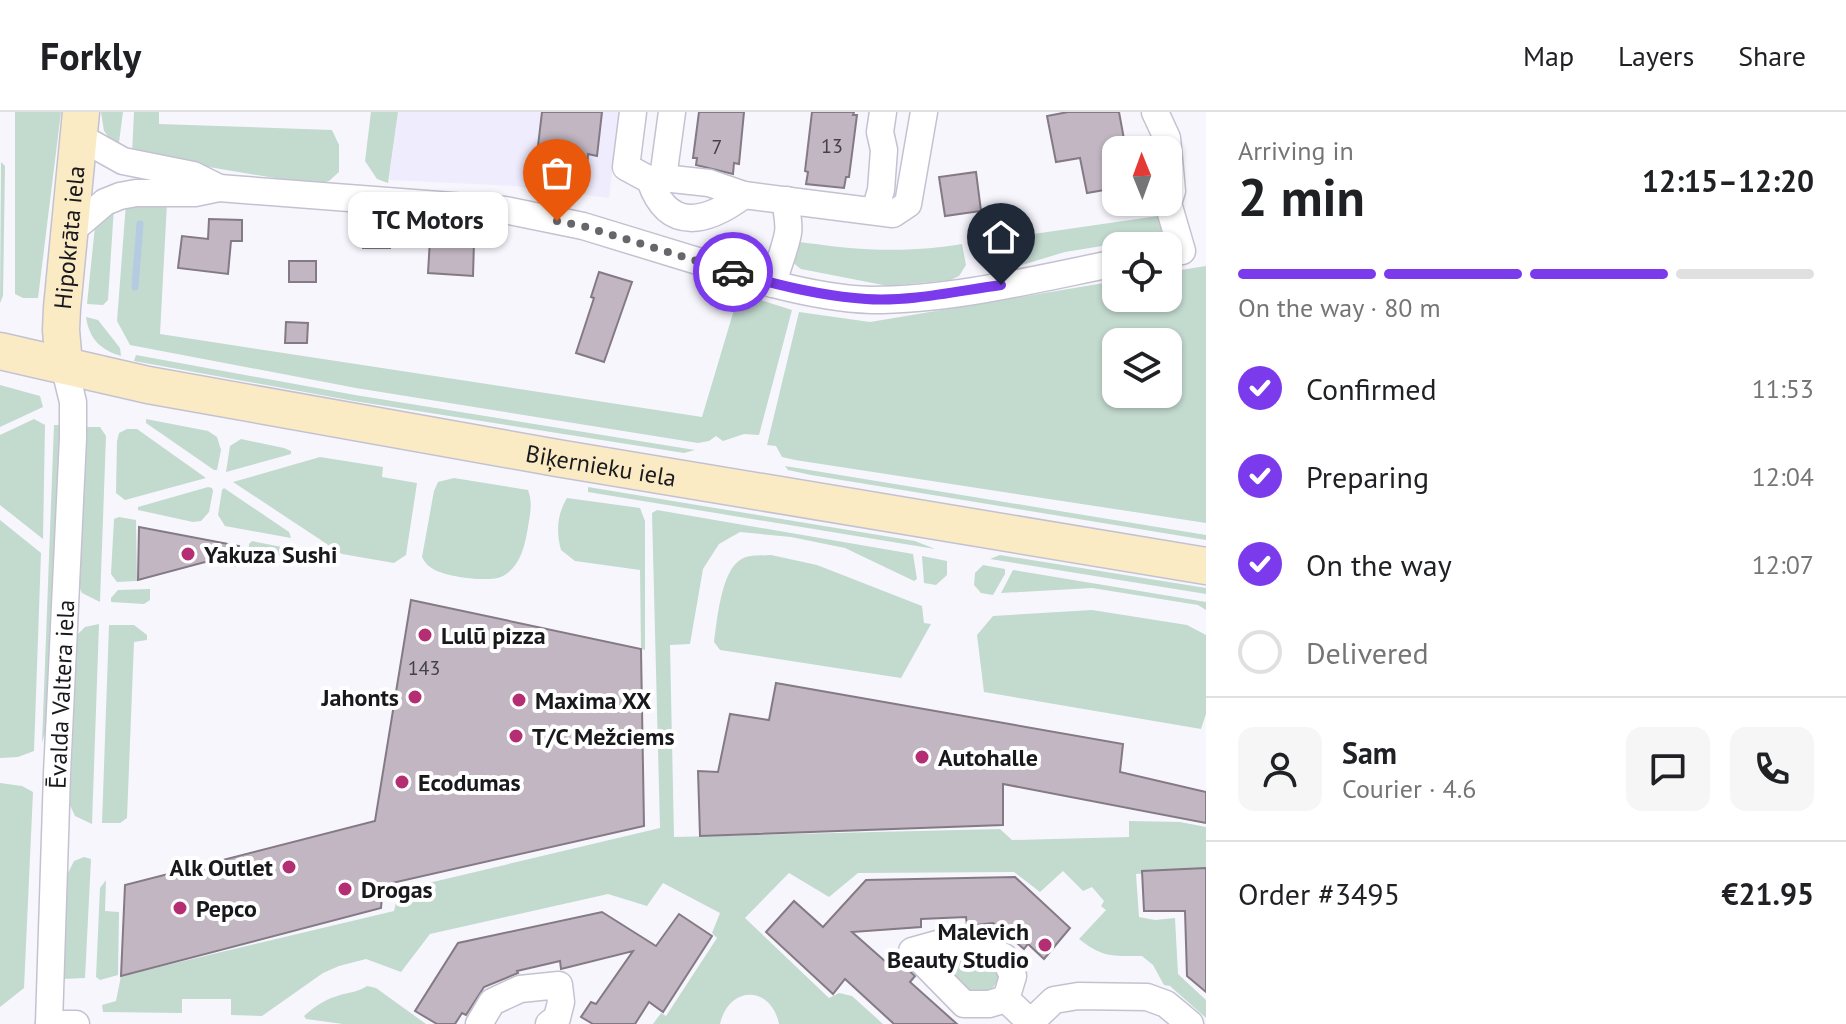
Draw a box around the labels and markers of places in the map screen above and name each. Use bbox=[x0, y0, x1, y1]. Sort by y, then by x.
pin bbox=[523, 139, 591, 221]
callout: TC Motors bbox=[349, 193, 509, 249]
pin bbox=[967, 203, 1035, 285]
place label: Yakuza Sushi bbox=[203, 539, 337, 570]
marker: Yakuza Sushi bbox=[179, 545, 197, 563]
place label: Lulū pizza bbox=[441, 620, 546, 651]
marker: Lulū pizza bbox=[416, 626, 434, 644]
place label: Jahonts bbox=[321, 682, 399, 713]
place label: Maxima XX bbox=[535, 685, 651, 716]
marker: Jahonts bbox=[406, 688, 424, 706]
marker: Maxima XX bbox=[510, 691, 528, 709]
place label: T/C Mežciems bbox=[532, 721, 675, 752]
marker: T/C Mežciems bbox=[507, 727, 525, 745]
place label: Autohalle bbox=[938, 742, 1038, 773]
marker: Autohalle bbox=[913, 748, 931, 766]
place label: Ecodumas bbox=[418, 767, 521, 798]
marker: Ecodumas bbox=[393, 773, 411, 791]
place label: Alk Outlet bbox=[170, 852, 274, 883]
marker: Alk Outlet bbox=[280, 858, 298, 876]
place label: Drogas bbox=[361, 874, 433, 905]
marker: Drogas bbox=[336, 880, 354, 898]
place label: Pepco bbox=[196, 893, 257, 924]
marker: Pepco bbox=[171, 899, 189, 917]
place label: Malevich Beauty Studio bbox=[887, 916, 1029, 975]
marker: Malevich Beauty Studio bbox=[1036, 936, 1054, 954]

